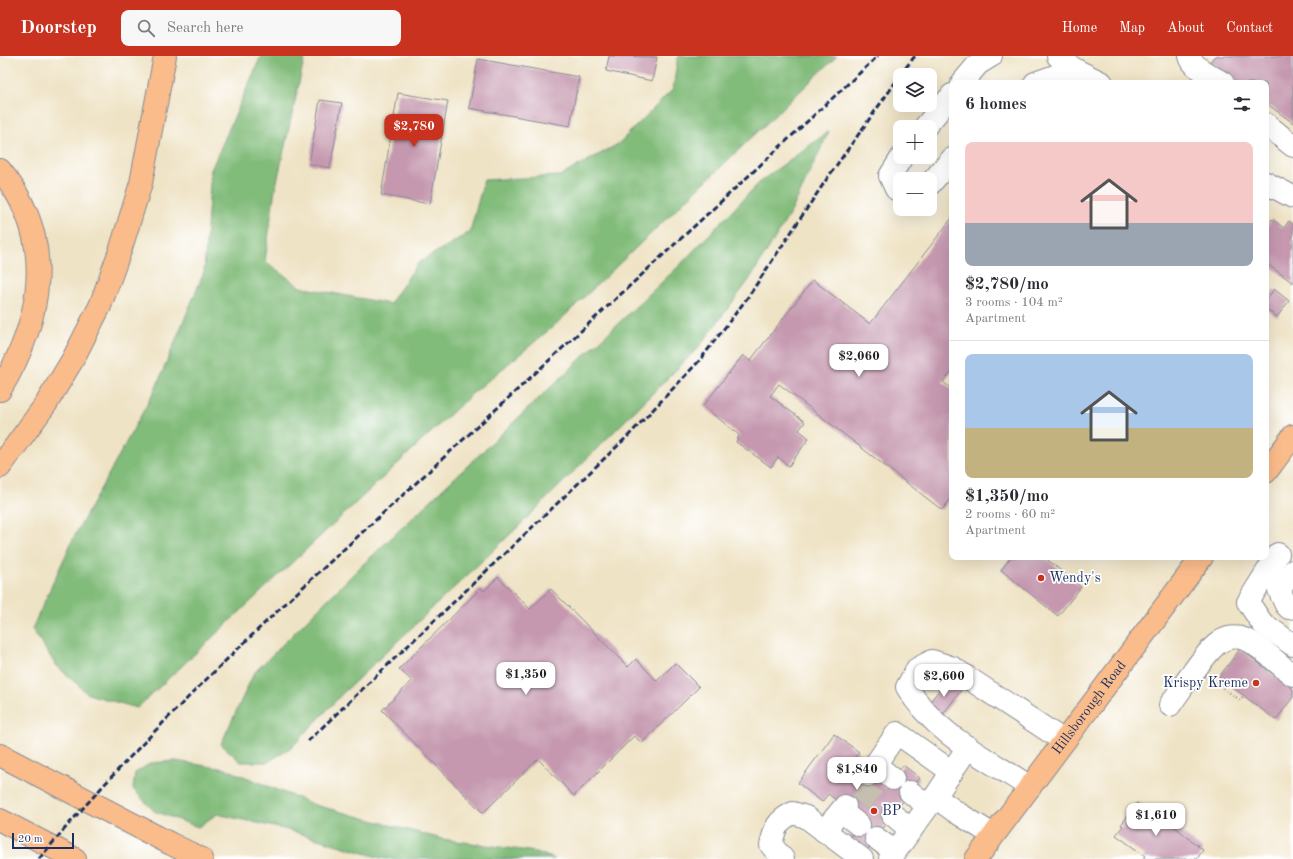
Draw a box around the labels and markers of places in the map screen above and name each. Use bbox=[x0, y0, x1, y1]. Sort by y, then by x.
pin: $2,780 bbox=[381, 114, 447, 148]
pin: $2,060 bbox=[826, 344, 892, 378]
place label: Wendy's bbox=[1049, 571, 1101, 585]
marker: Wendy's bbox=[1036, 573, 1046, 583]
pin: $1,350 bbox=[493, 662, 559, 696]
pin: $2,600 bbox=[911, 664, 977, 698]
place label: Krispy Kreme bbox=[1163, 676, 1248, 690]
marker: Krispy Kreme bbox=[1251, 678, 1261, 688]
pin: $1,840 bbox=[824, 757, 890, 791]
pin: $1,610 bbox=[1123, 803, 1189, 837]
place label: BP bbox=[882, 804, 901, 818]
marker: BP bbox=[869, 806, 879, 816]

